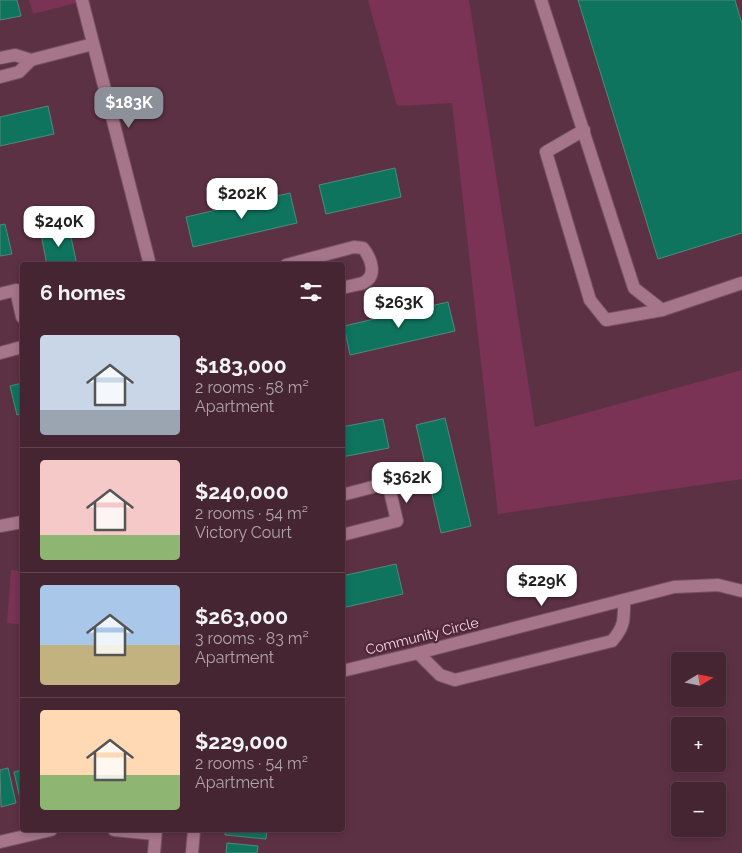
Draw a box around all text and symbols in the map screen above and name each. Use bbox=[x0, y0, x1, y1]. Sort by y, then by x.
pin: $183K bbox=[94, 86, 164, 129]
text: $183K bbox=[105, 93, 153, 112]
pin: $202K bbox=[207, 178, 277, 220]
text: $202K bbox=[218, 184, 266, 203]
pin: $240K bbox=[24, 206, 94, 248]
text: $240K bbox=[35, 212, 83, 231]
icon: filters bbox=[297, 278, 325, 306]
text: 6 homes bbox=[40, 280, 126, 305]
pin: $263K bbox=[364, 286, 434, 329]
text: $263K bbox=[375, 293, 423, 312]
text: $183,000 bbox=[195, 353, 287, 378]
icon: home bbox=[80, 355, 140, 415]
text: 2 rooms · 58 m² bbox=[195, 378, 309, 397]
text: Apartment bbox=[195, 397, 274, 416]
pin: $362K bbox=[372, 462, 442, 504]
text: $362K bbox=[383, 468, 431, 487]
text: $240,000 bbox=[195, 479, 289, 504]
icon: home bbox=[80, 480, 140, 540]
text: 2 rooms · 54 m² bbox=[195, 504, 308, 523]
text: Victory Court bbox=[195, 523, 292, 542]
pin: $229K bbox=[507, 564, 577, 607]
text: $229K bbox=[518, 571, 566, 590]
text: $263,000 bbox=[195, 604, 288, 629]
icon: home bbox=[80, 605, 140, 665]
street label: Community Circle bbox=[364, 614, 480, 658]
text: 3 rooms · 83 m² bbox=[195, 629, 309, 648]
text: Apartment bbox=[195, 648, 274, 667]
north arrow bbox=[671, 652, 726, 708]
map controls bbox=[671, 652, 726, 837]
button: + bbox=[671, 717, 726, 772]
text: $229,000 bbox=[195, 729, 288, 754]
icon: home bbox=[80, 730, 140, 790]
text: 2 rooms · 54 m² bbox=[195, 754, 308, 773]
text: Apartment bbox=[195, 773, 274, 792]
button: − bbox=[671, 782, 726, 837]

